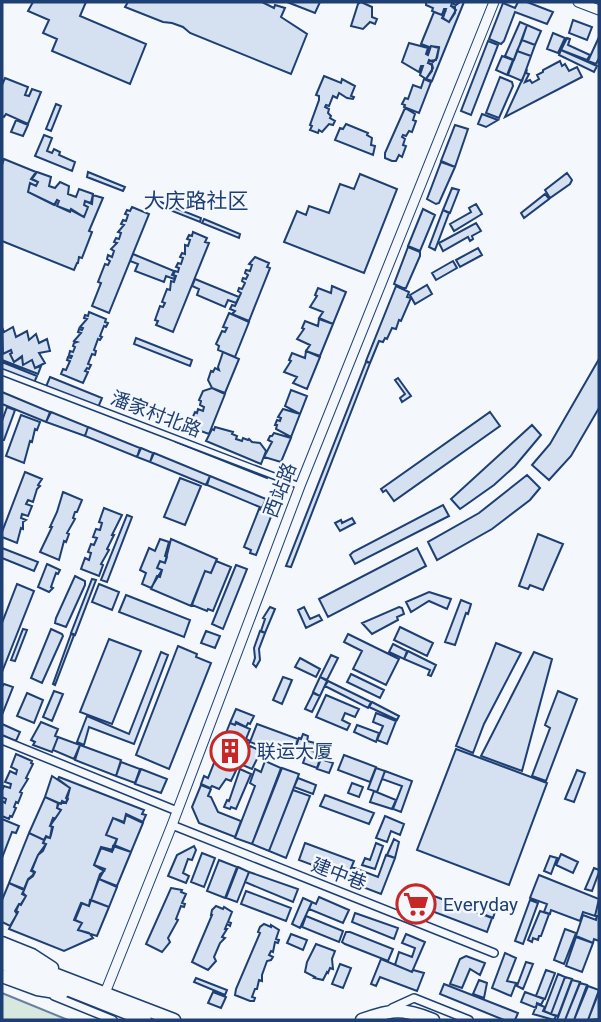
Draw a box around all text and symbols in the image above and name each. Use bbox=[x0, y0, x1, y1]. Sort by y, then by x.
district label: 大庆路社区 bbox=[144, 189, 249, 213]
street label: 潘家村北路 bbox=[108, 386, 204, 442]
street label: 西站路 bbox=[259, 459, 301, 521]
building icon: 联运大厦 bbox=[209, 730, 251, 772]
place label: 联运大厦 bbox=[257, 740, 333, 763]
street label: 建中巷 bbox=[308, 853, 370, 895]
supermarket icon: Everyday bbox=[395, 883, 437, 925]
place label: Everyday bbox=[443, 893, 518, 916]

